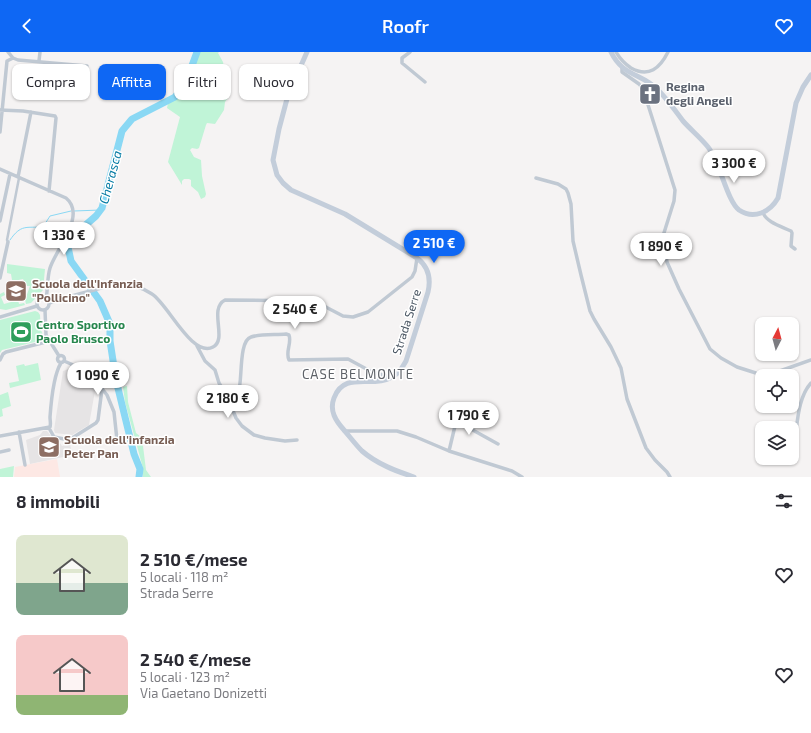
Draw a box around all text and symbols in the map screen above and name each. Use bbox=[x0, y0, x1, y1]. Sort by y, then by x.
icon: back bbox=[16, 15, 38, 37]
text: Roofr bbox=[382, 15, 429, 37]
icon: heart bbox=[773, 15, 795, 37]
chip: Compra bbox=[12, 64, 90, 100]
chip: Affitta bbox=[98, 64, 166, 100]
chip: Filtri bbox=[174, 64, 231, 100]
chip: Nuovo bbox=[239, 64, 308, 100]
place label: Regina degli Angeli bbox=[666, 79, 732, 107]
church icon: Regina degli Angeli bbox=[637, 81, 663, 107]
water label: Cherasca bbox=[95, 149, 125, 205]
pin: 3 300 € bbox=[697, 150, 771, 184]
text: 3 300 € bbox=[711, 155, 757, 171]
pin: 1 330 € bbox=[27, 222, 101, 256]
text: 1 330 € bbox=[43, 227, 85, 243]
pin: 2 510 € bbox=[397, 230, 471, 264]
pin: 1 890 € bbox=[624, 233, 698, 267]
text: 2 510 € bbox=[413, 235, 455, 251]
text: 1 890 € bbox=[639, 238, 683, 254]
place label: Scuola dell'Infanzia "Pollicino" bbox=[32, 276, 143, 304]
school or university icon: Scuola dell'Infanzia "Pollicino" bbox=[3, 278, 29, 304]
street label: Strada Serre bbox=[389, 287, 423, 356]
pin: 2 540 € bbox=[258, 296, 332, 330]
text: 2 540 € bbox=[272, 301, 318, 317]
place label: Centro Sportivo Paolo Brusco bbox=[36, 317, 125, 345]
north arrow bbox=[755, 317, 799, 361]
map controls bbox=[755, 317, 799, 465]
sports icon: Centro Sportivo Paolo Brusco bbox=[8, 319, 34, 345]
pin: 1 090 € bbox=[61, 362, 135, 396]
district label: CASE BELMONTE bbox=[302, 366, 414, 382]
text: 1 090 € bbox=[76, 367, 120, 383]
button: locate bbox=[755, 369, 799, 413]
pin: 2 180 € bbox=[191, 385, 265, 419]
text: 2 180 € bbox=[206, 390, 250, 406]
pin: 1 790 € bbox=[432, 402, 506, 436]
text: 1 790 € bbox=[448, 407, 490, 423]
button: layers bbox=[755, 421, 799, 465]
place label: Scuola dell'infanzia Peter Pan bbox=[64, 432, 175, 460]
school or university icon: Scuola dell'infanzia Peter Pan bbox=[36, 434, 62, 460]
icon: filters bbox=[773, 490, 795, 512]
text: 8 immobili bbox=[16, 491, 100, 511]
text: 2 510 €/mese bbox=[140, 549, 248, 569]
icon: home bbox=[48, 551, 96, 599]
icon: heart bbox=[773, 564, 795, 586]
text: 5 locali · 118 m² bbox=[140, 569, 228, 585]
text: Strada Serre bbox=[140, 585, 214, 601]
text: 2 540 €/mese bbox=[140, 649, 251, 669]
icon: home bbox=[48, 651, 96, 699]
icon: heart bbox=[773, 664, 795, 686]
text: 5 locali · 123 m² bbox=[140, 669, 230, 685]
text: Via Gaetano Donizetti bbox=[140, 685, 267, 701]

